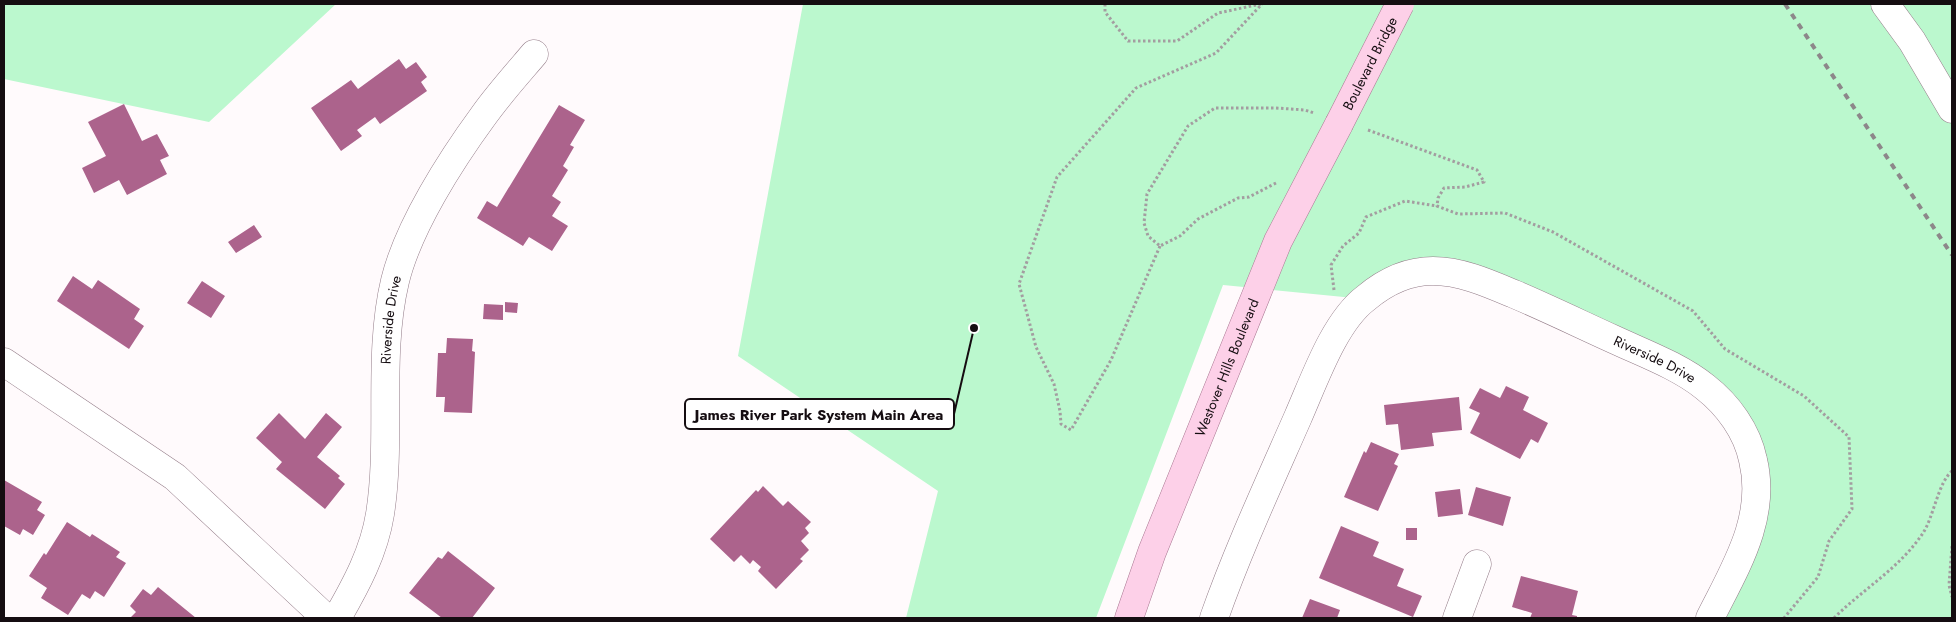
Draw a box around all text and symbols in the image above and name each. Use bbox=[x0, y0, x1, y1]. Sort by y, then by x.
street label: Boulevard Bridge bbox=[1338, 13, 1402, 114]
street label: Riverside Drive bbox=[376, 273, 406, 364]
street label: Westover Hills Boulevard bbox=[1190, 295, 1264, 440]
street label: Riverside Drive bbox=[1610, 331, 1700, 388]
callout: James River Park System Main Area bbox=[685, 399, 954, 429]
text: James River Park System Main Area bbox=[692, 404, 943, 426]

